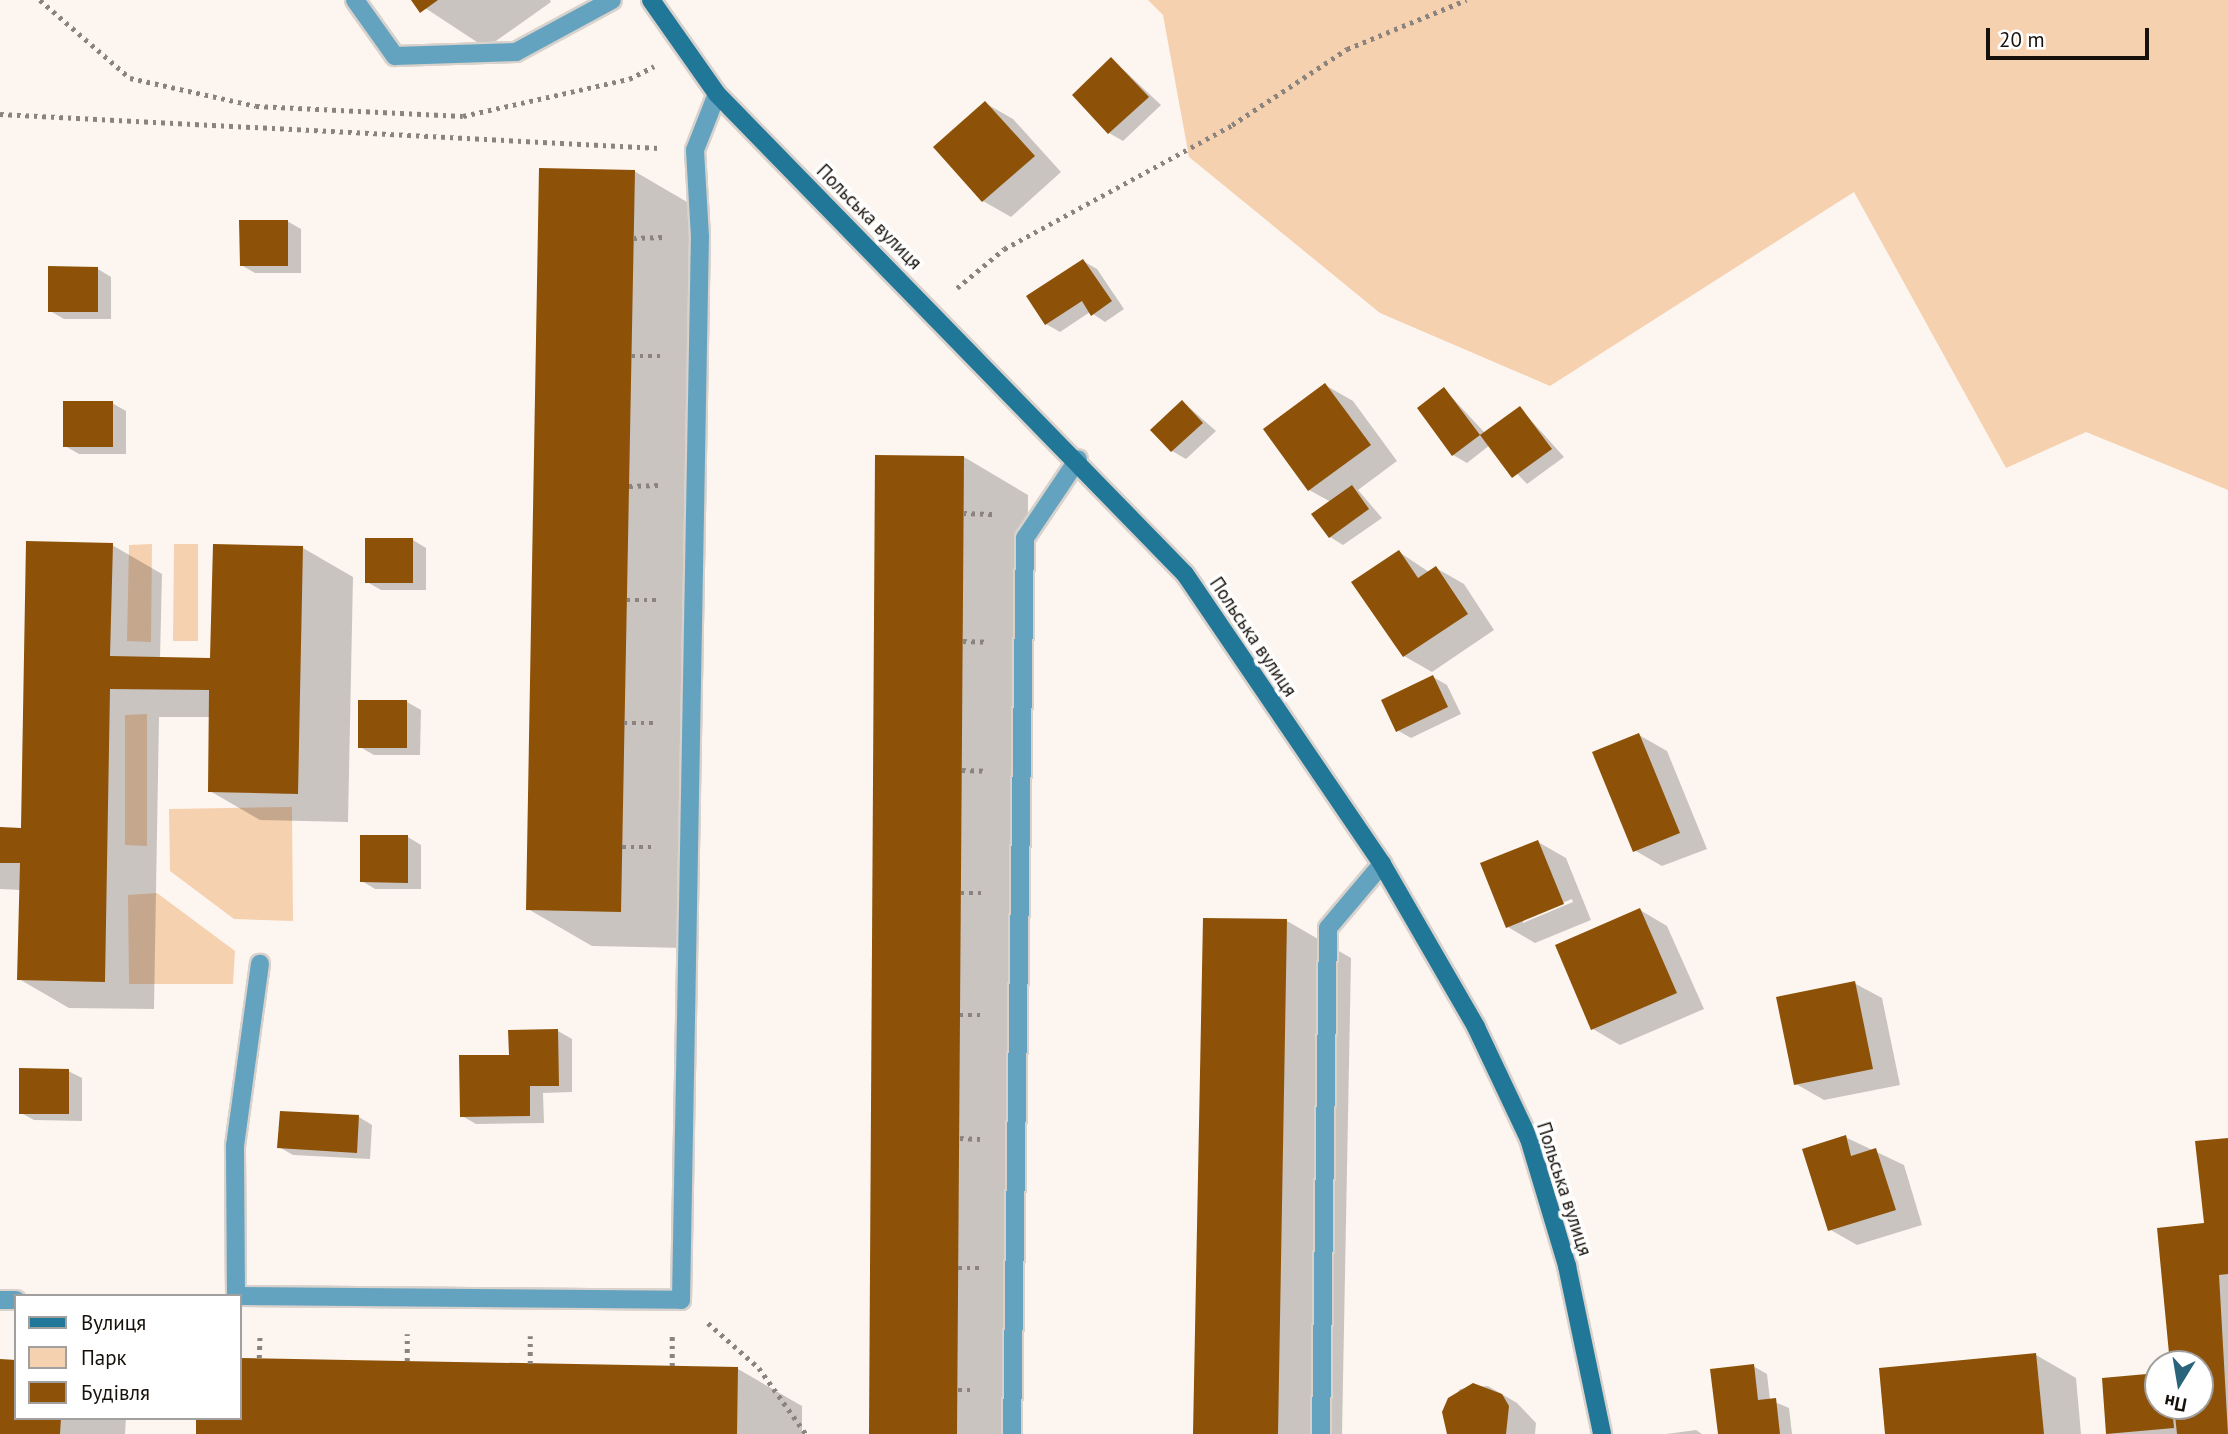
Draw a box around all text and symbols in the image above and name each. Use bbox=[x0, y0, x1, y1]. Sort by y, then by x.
scale bar bbox=[1990, 14, 2153, 58]
text: 20 m bbox=[1999, 26, 2045, 53]
street label: Польська вулиця bbox=[812, 160, 926, 274]
street label: Польська вулиця bbox=[1205, 573, 1301, 701]
street label: Польська вулиця bbox=[1532, 1119, 1596, 1259]
legend bbox=[14, 1294, 242, 1420]
text: Вулиця bbox=[81, 1309, 146, 1336]
text: Парк bbox=[81, 1344, 127, 1371]
north arrow bbox=[2144, 1350, 2214, 1420]
text: Будівля bbox=[81, 1379, 150, 1406]
text: Пн bbox=[2162, 1390, 2189, 1418]

